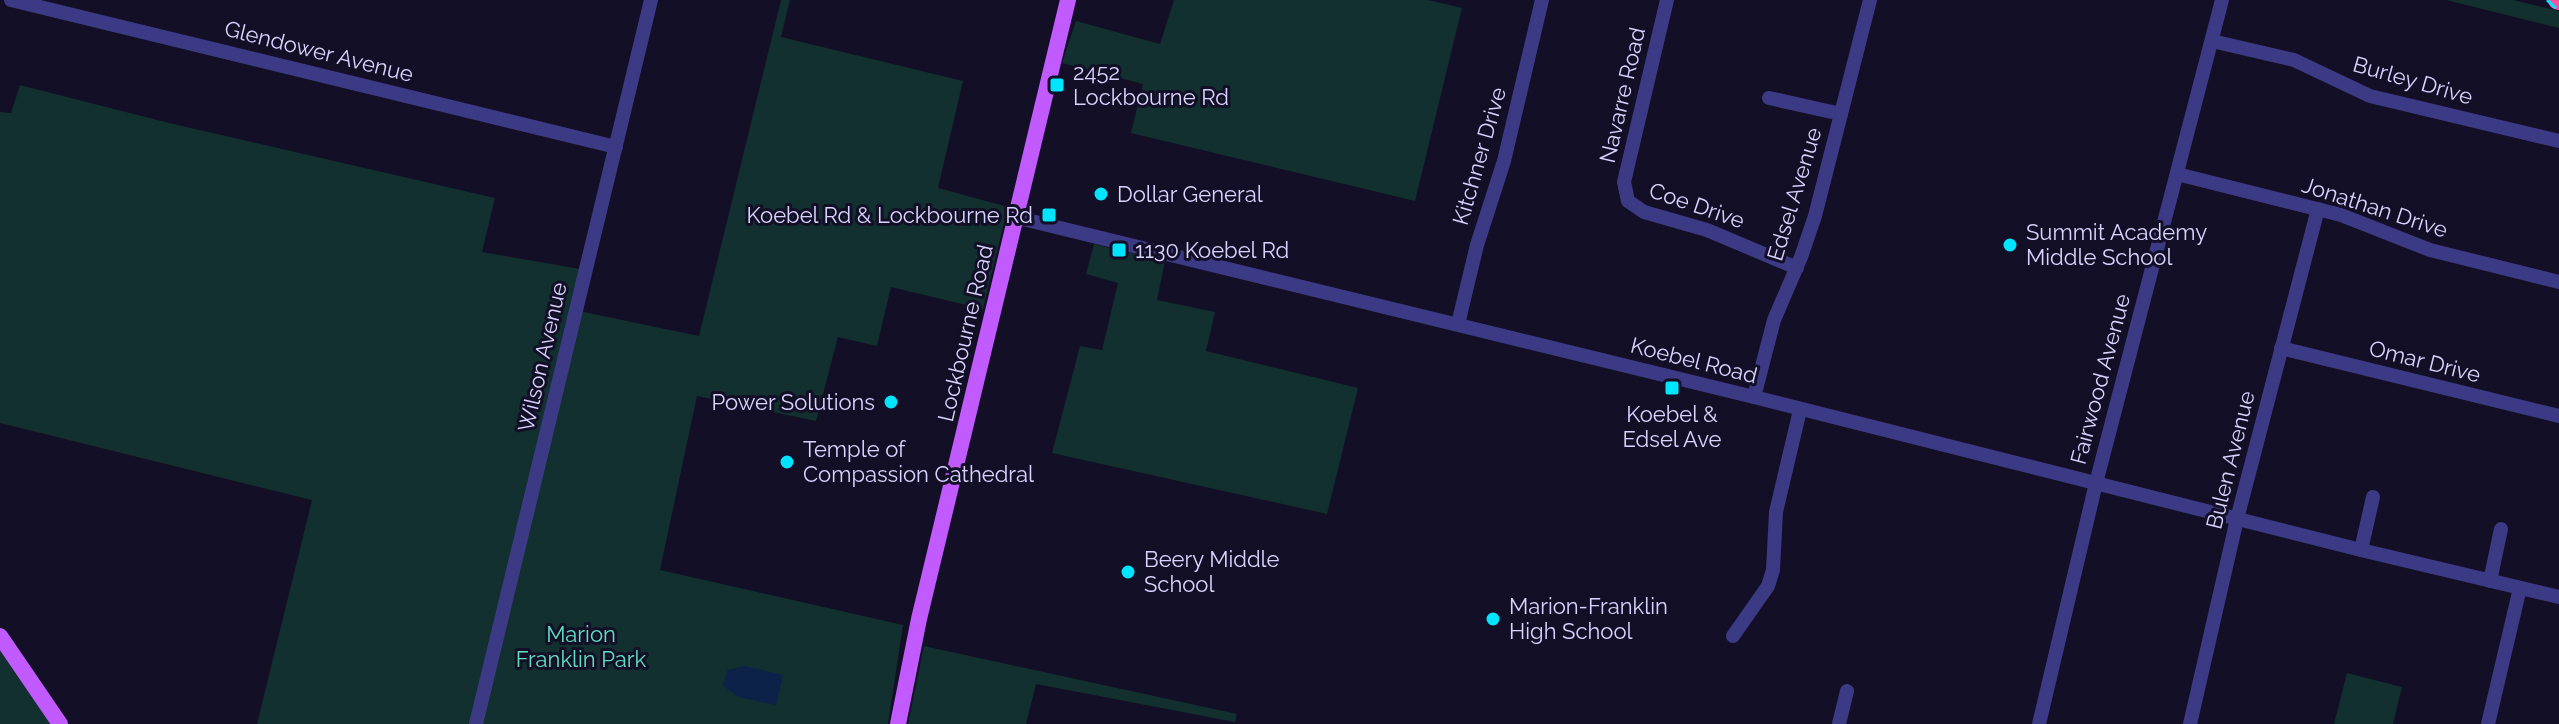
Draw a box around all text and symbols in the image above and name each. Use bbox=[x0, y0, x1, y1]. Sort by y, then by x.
street label: Glendower Avenue bbox=[222, 15, 416, 87]
street label: Navarre Road bbox=[1594, 25, 1650, 165]
street label: Burley Drive bbox=[2350, 50, 2476, 110]
place label: 2452 Lockbourne Rd bbox=[1073, 59, 1229, 110]
marker: 2452 Lockbourne Rd bbox=[1048, 76, 1066, 94]
street label: Kitchner Drive bbox=[1447, 84, 1511, 228]
street label: Edsel Avenue bbox=[1761, 124, 1827, 264]
street label: Jonathan Drive bbox=[2299, 171, 2451, 243]
street label: Coe Drive bbox=[1646, 177, 1748, 233]
place label: Dollar General bbox=[1117, 181, 1263, 207]
marker: Dollar General bbox=[1092, 185, 1110, 203]
place label: Koebel Rd & Lockbourne Rd bbox=[747, 202, 1033, 228]
marker: Koebel Rd & Lockbourne Rd bbox=[1040, 206, 1058, 224]
place label: Summit Academy Middle School bbox=[2026, 219, 2207, 270]
marker: Summit Academy Middle School bbox=[2001, 236, 2019, 254]
place label: 1130 Koebel Rd bbox=[1135, 237, 1289, 263]
marker: 1130 Koebel Rd bbox=[1110, 241, 1128, 259]
street label: Lockbourne Road bbox=[932, 242, 998, 424]
street label: Wilson Avenue bbox=[512, 280, 572, 434]
street label: Fairwood Avenue bbox=[2065, 291, 2135, 467]
street label: Koebel Road bbox=[1628, 332, 1760, 388]
street label: Omar Drive bbox=[2367, 335, 2484, 387]
marker: Koebel & Edsel Ave bbox=[1663, 379, 1681, 397]
street label: Bulen Avenue bbox=[2200, 388, 2260, 532]
place label: Power Solutions bbox=[711, 389, 875, 415]
marker: Power Solutions bbox=[882, 393, 900, 411]
place label: Koebel & Edsel Ave bbox=[1623, 401, 1722, 452]
place label: Temple of Compassion Cathedral bbox=[803, 436, 1034, 487]
marker: Temple of Compassion Cathedral bbox=[778, 453, 796, 471]
place label: Beery Middle School bbox=[1144, 546, 1280, 597]
marker: Beery Middle School bbox=[1119, 563, 1137, 581]
place label: Marion-Franklin High School bbox=[1509, 593, 1668, 644]
marker: Marion-Franklin High School bbox=[1484, 610, 1502, 628]
park label: Marion Franklin Park bbox=[516, 621, 647, 672]

